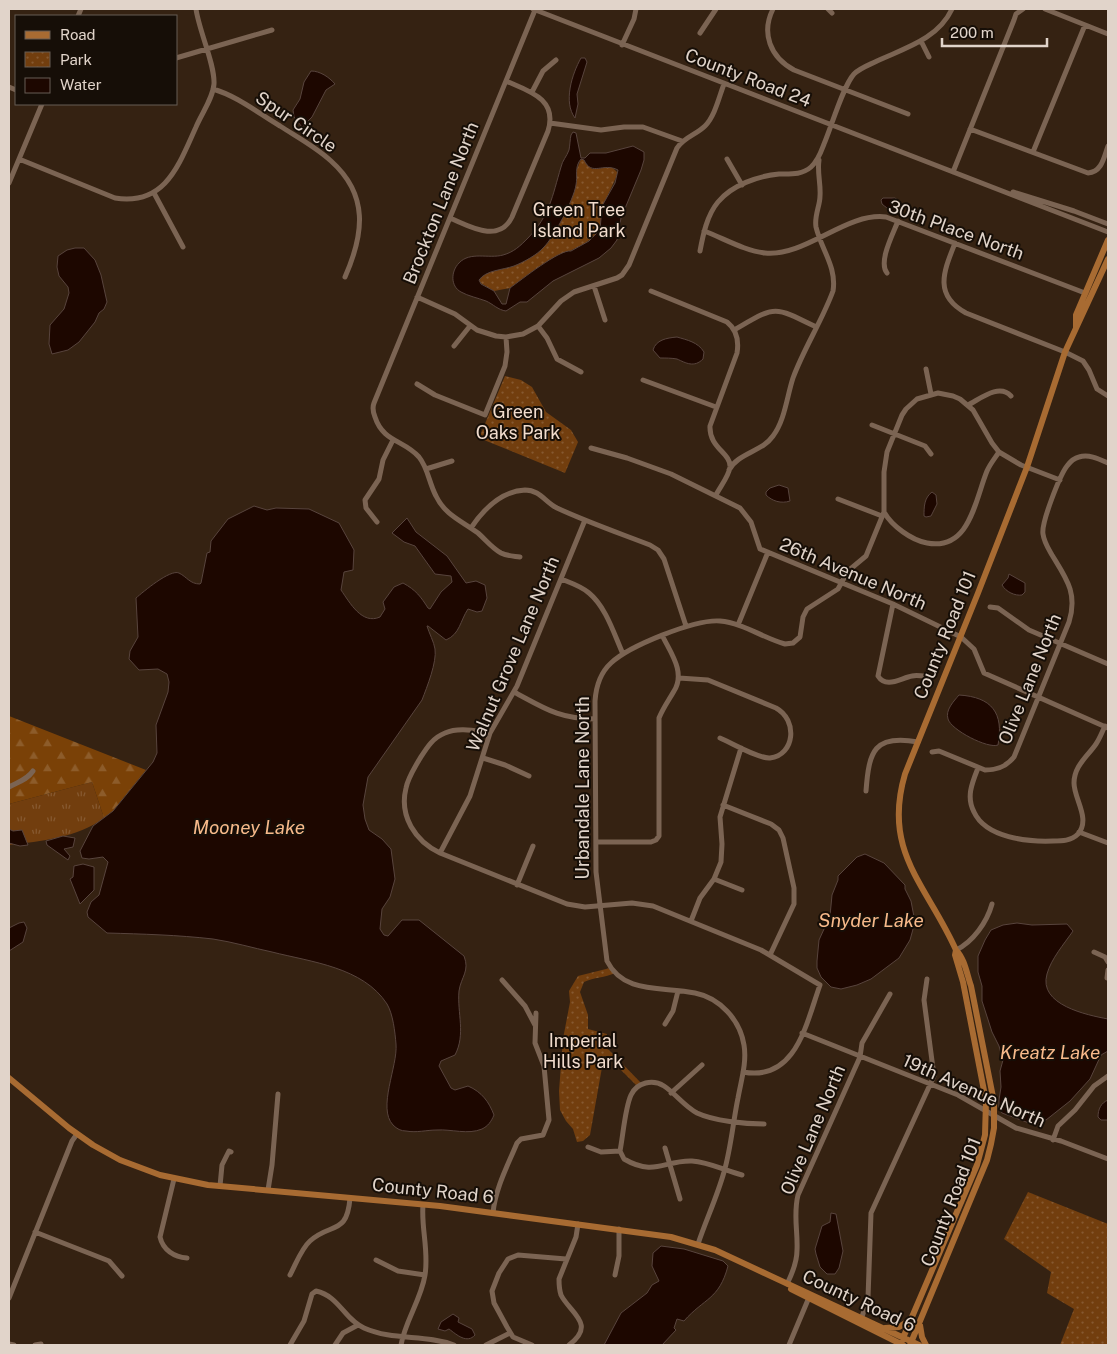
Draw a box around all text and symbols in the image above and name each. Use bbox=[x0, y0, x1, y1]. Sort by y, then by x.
legend bbox=[15, 15, 178, 105]
scale bar bbox=[942, 15, 1047, 47]
text: 200 m bbox=[950, 24, 994, 41]
text: Road bbox=[60, 26, 96, 43]
street label: County Road 24 bbox=[682, 44, 814, 111]
text: Park bbox=[60, 51, 92, 68]
text: Water bbox=[60, 76, 102, 93]
street label: Spur Circle bbox=[252, 87, 341, 156]
street label: Brockton Lane North bbox=[398, 119, 483, 287]
street label: 30th Place North bbox=[886, 195, 1027, 264]
park label: Green Tree Island Park bbox=[532, 199, 626, 241]
park label: Green Oaks Park bbox=[476, 401, 560, 443]
street label: 26th Avenue North bbox=[777, 533, 930, 614]
street label: Walnut Grove Lane North bbox=[462, 553, 563, 755]
street label: County Road 101 bbox=[909, 568, 980, 702]
street label: Olive Lane North bbox=[994, 610, 1065, 747]
street label: Urbandale Lane North bbox=[572, 696, 593, 880]
water label: Mooney Lake bbox=[193, 816, 305, 838]
water label: Snyder Lake bbox=[818, 909, 924, 931]
park label: Imperial Hills Park bbox=[543, 1030, 623, 1072]
water label: Kreatz Lake bbox=[1000, 1041, 1100, 1063]
street label: 19th Avenue North bbox=[900, 1050, 1049, 1131]
street label: Olive Lane North bbox=[776, 1062, 849, 1198]
street label: County Road 101 bbox=[916, 1134, 985, 1269]
street label: County Road 6 bbox=[371, 1174, 495, 1207]
street label: County Road 6 bbox=[799, 1265, 919, 1336]

